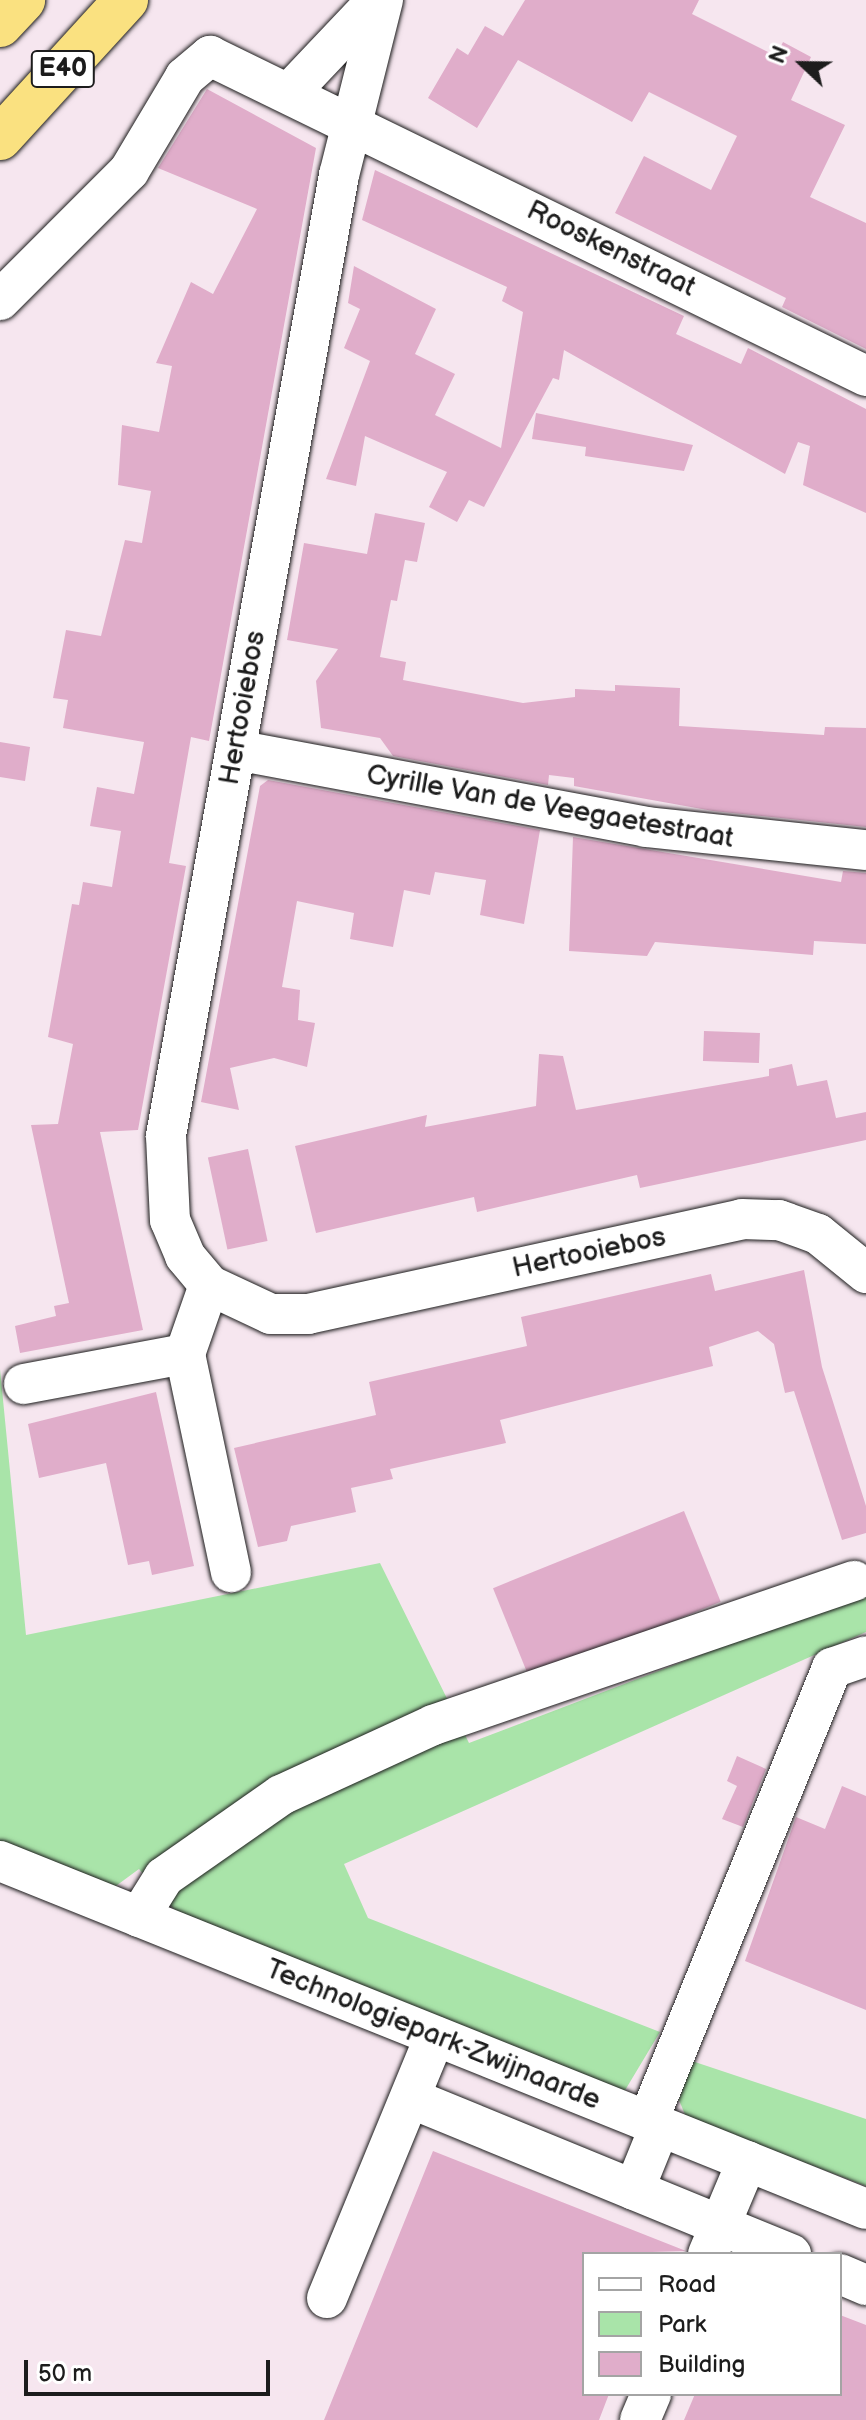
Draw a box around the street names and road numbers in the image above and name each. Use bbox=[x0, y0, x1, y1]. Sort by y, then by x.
road number: E40 bbox=[29, 47, 97, 91]
street label: Rooskenstraat bbox=[521, 194, 701, 304]
street label: Hertooiebos bbox=[213, 628, 273, 788]
street label: Cyrille Van de Veegaetestraat bbox=[363, 758, 737, 856]
street label: Hertooiebos bbox=[509, 1220, 669, 1286]
street label: Technologiepark-Zwijnaarde bbox=[261, 1952, 605, 2118]

